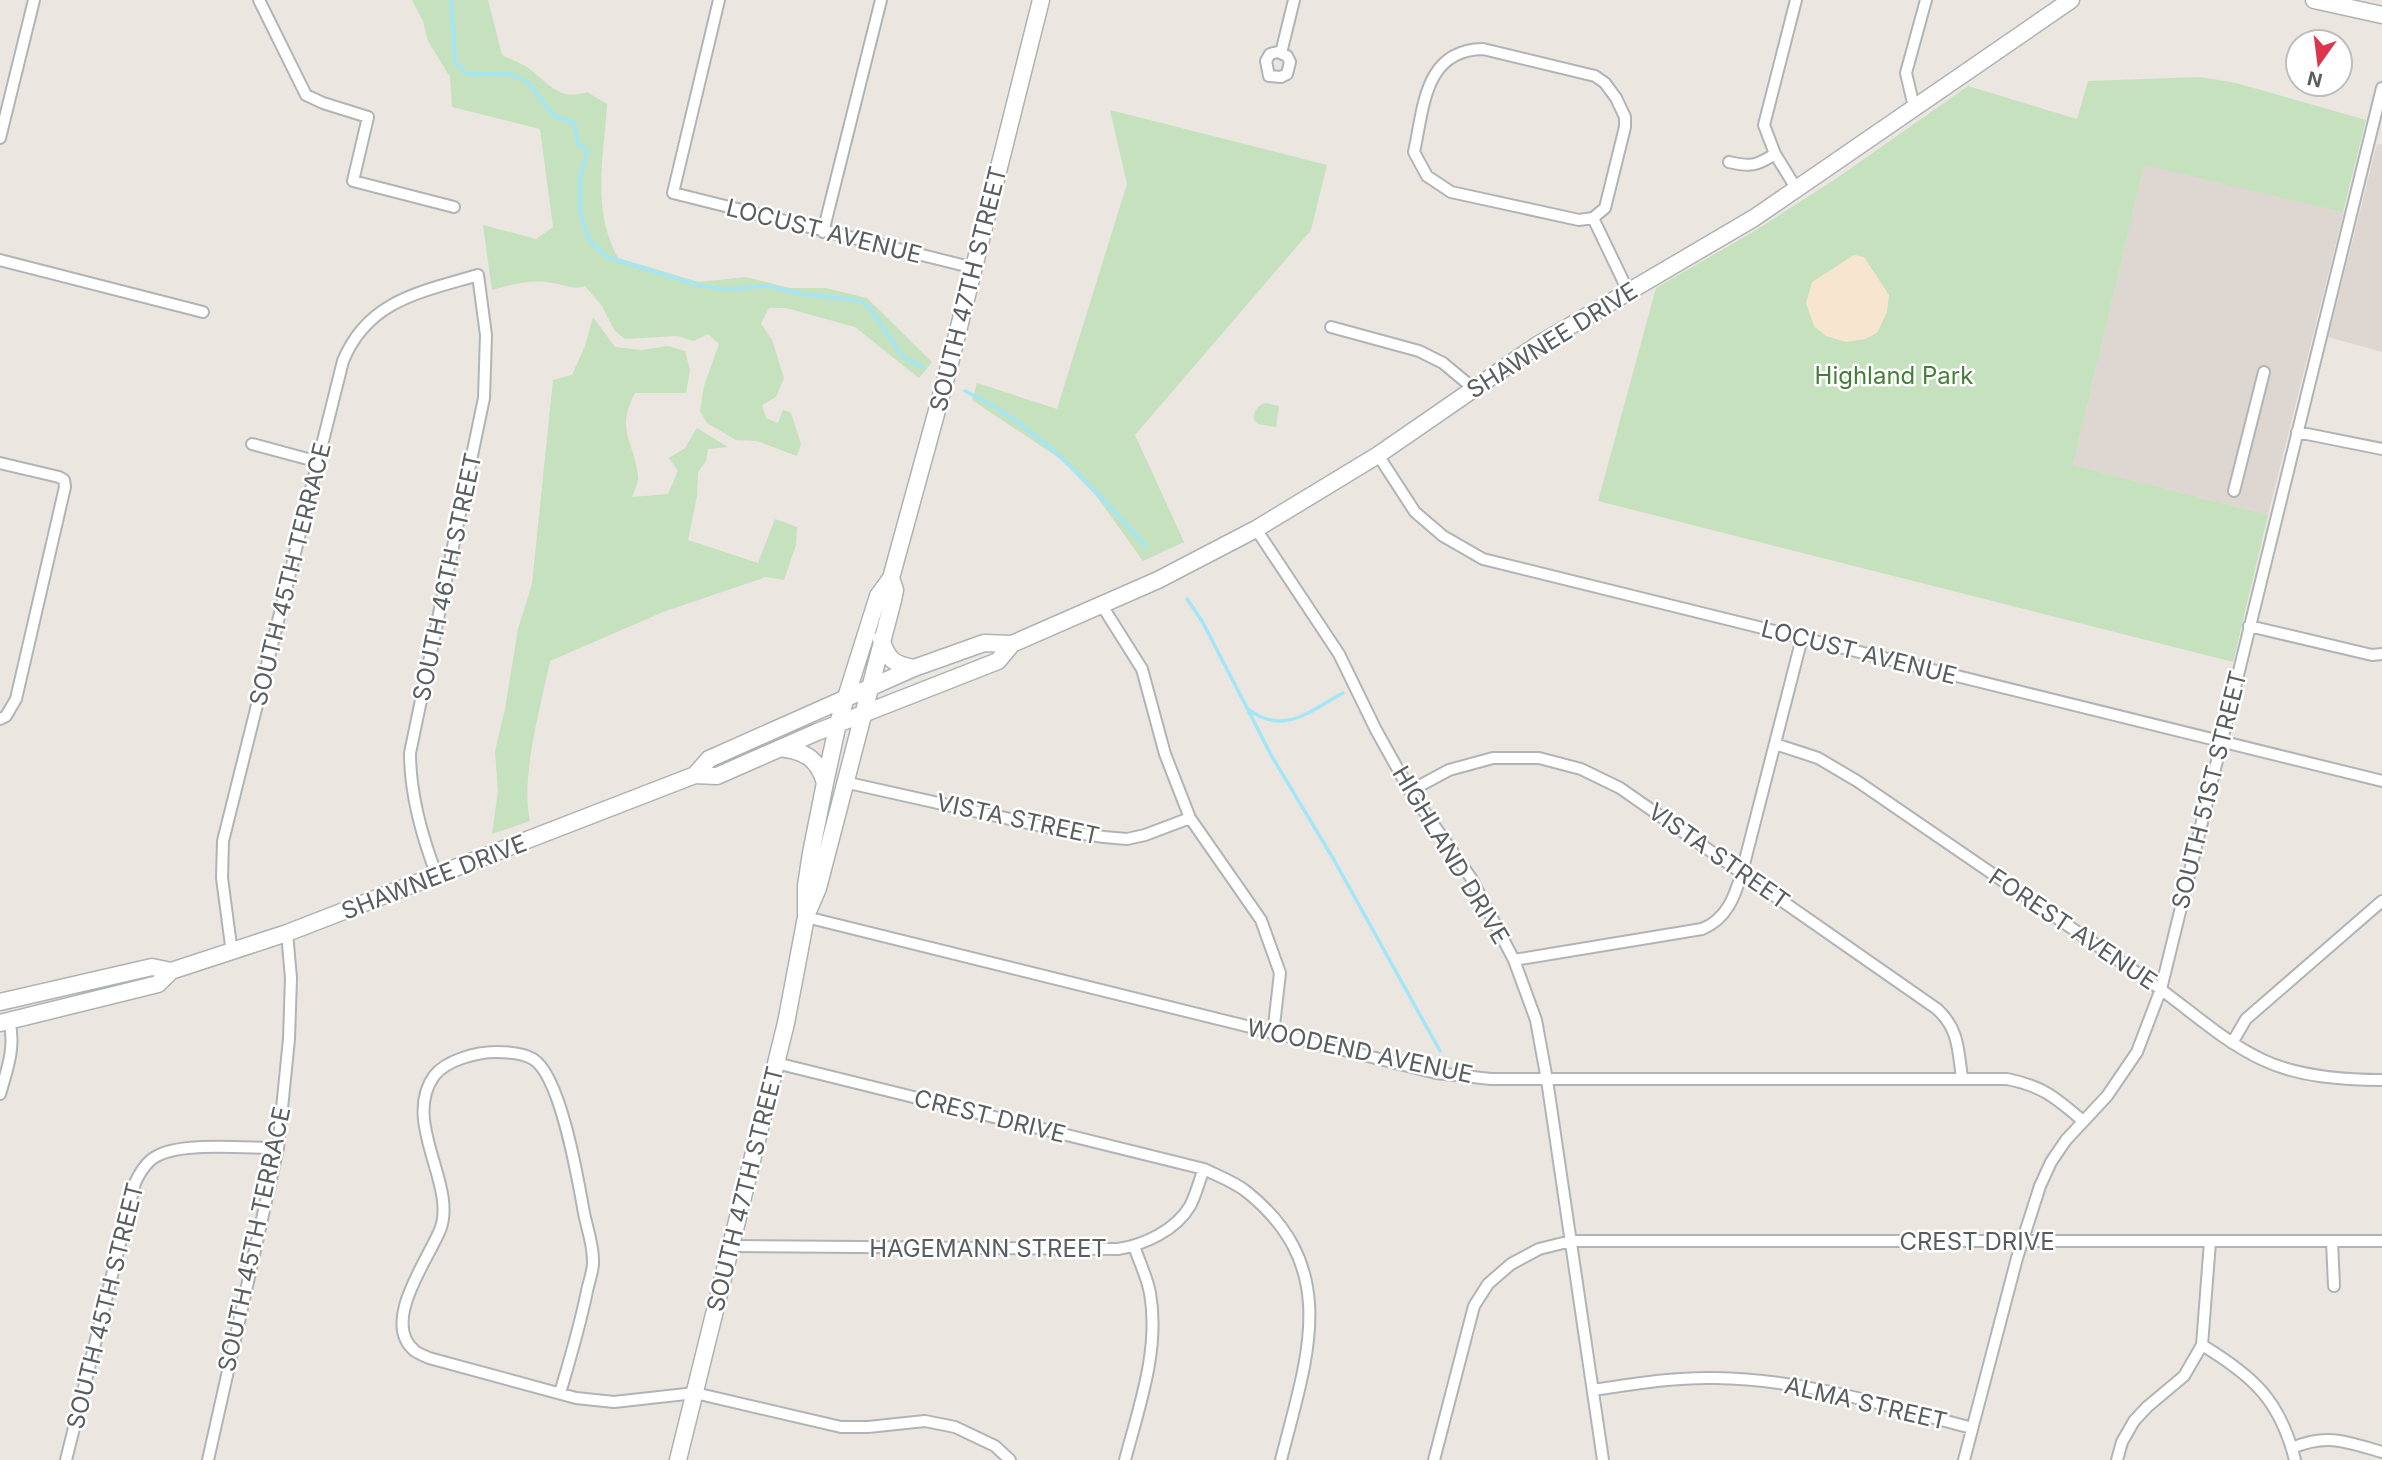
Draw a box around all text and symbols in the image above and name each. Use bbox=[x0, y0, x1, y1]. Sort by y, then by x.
north arrow bbox=[2284, 28, 2354, 98]
text: N bbox=[2305, 66, 2325, 92]
street label: SOUTH 47TH STREET bbox=[924, 163, 1012, 415]
street label: LOCUST AVENUE bbox=[723, 193, 925, 269]
street label: SHAWNEE DRIVE bbox=[1461, 276, 1643, 404]
park label: Highland Park bbox=[1815, 361, 1973, 390]
street label: SOUTH 45TH TERRACE bbox=[243, 439, 337, 709]
street label: SOUTH 46TH STREET bbox=[407, 450, 487, 704]
street label: LOCUST AVENUE bbox=[1758, 614, 1960, 690]
street label: SOUTH 51ST STREET bbox=[2165, 668, 2253, 912]
street label: HIGHLAND DRIVE bbox=[1386, 761, 1516, 949]
street label: VISTA STREET bbox=[934, 788, 1102, 850]
street label: VISTA STREET bbox=[1643, 797, 1795, 915]
street label: SHAWNEE DRIVE bbox=[337, 828, 531, 926]
street label: FOREST AVENUE bbox=[1984, 862, 2162, 996]
street label: WOODEND AVENUE bbox=[1244, 1013, 1476, 1089]
street label: SOUTH 47TH STREET bbox=[701, 1063, 789, 1315]
street label: CREST DRIVE bbox=[911, 1083, 1069, 1149]
street label: SOUTH 45TH TERRACE bbox=[212, 1104, 296, 1374]
street label: SOUTH 45TH STREET bbox=[60, 1180, 150, 1432]
street label: CREST DRIVE bbox=[1899, 1227, 2055, 1256]
street label: HAGEMANN STREET bbox=[869, 1234, 1107, 1263]
street label: ALMA STREET bbox=[1782, 1370, 1950, 1436]

